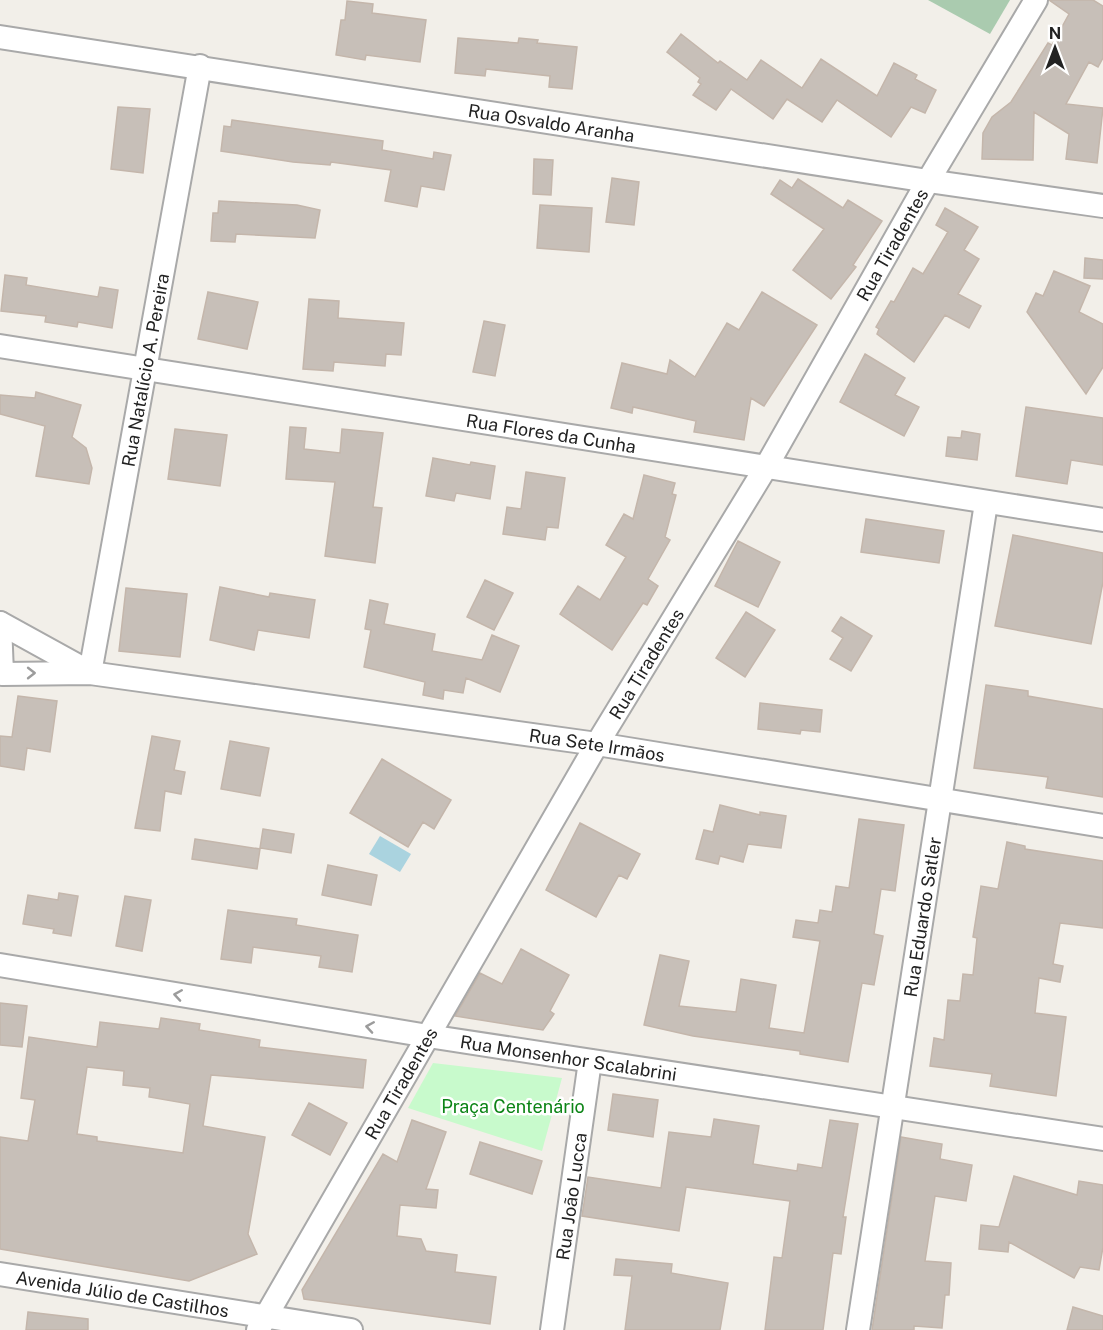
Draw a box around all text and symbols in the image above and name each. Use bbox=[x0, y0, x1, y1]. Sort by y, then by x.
north arrow bbox=[1025, 18, 1085, 78]
text: N bbox=[1049, 24, 1061, 43]
street label: Rua Osvaldo Aranha bbox=[467, 99, 636, 146]
street label: Rua Tiradentes bbox=[852, 185, 932, 305]
street label: Rua Natalício A. Pereira bbox=[117, 272, 173, 468]
street label: Rua Flores da Cunha bbox=[465, 409, 638, 457]
street label: Rua Tiradentes bbox=[604, 605, 688, 723]
one-way arrow bbox=[27, 667, 36, 679]
street label: Rua Sete Irmãos bbox=[528, 724, 666, 765]
street label: Rua Eduardo Satler bbox=[899, 835, 945, 999]
one-way arrow bbox=[173, 989, 182, 1001]
one-way arrow bbox=[365, 1021, 375, 1033]
street label: Rua Tiradentes bbox=[360, 1024, 441, 1143]
street label: Rua Monsenhor Scalabrini bbox=[459, 1031, 678, 1084]
park label: Praça Centenário bbox=[441, 1096, 585, 1117]
street label: Rua João Lucca bbox=[551, 1131, 590, 1261]
street label: Avenida Júlio de Castilhos bbox=[15, 1266, 230, 1321]

